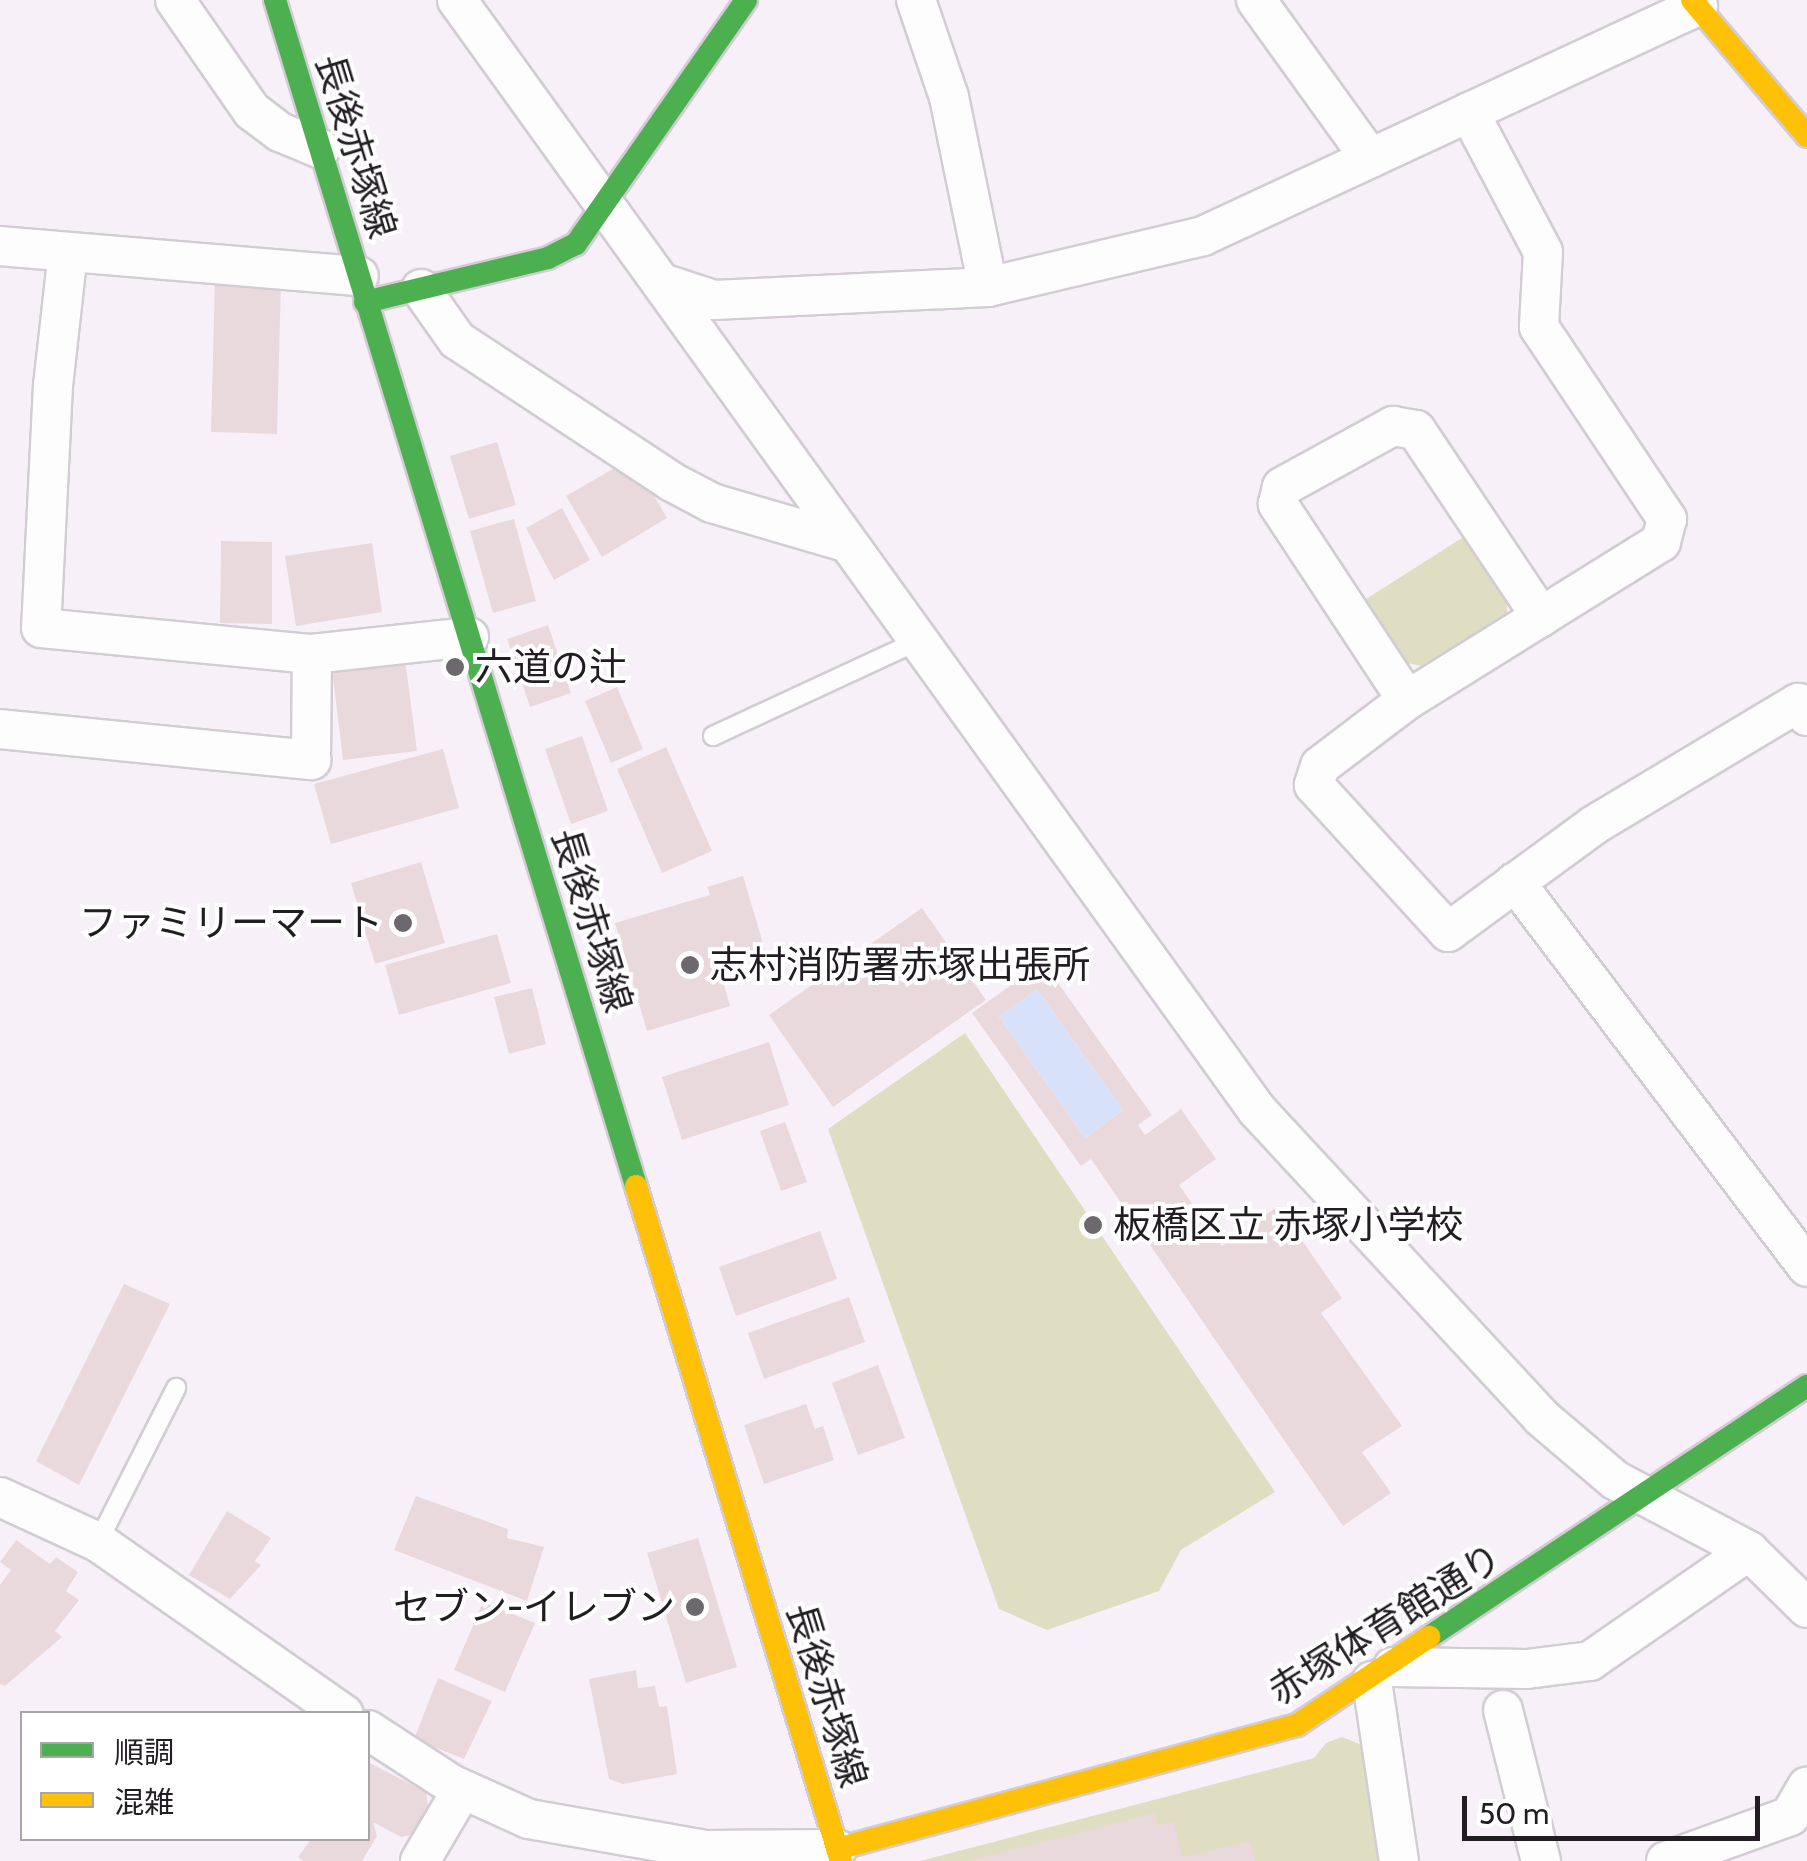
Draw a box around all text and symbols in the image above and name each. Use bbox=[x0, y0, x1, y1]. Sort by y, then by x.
street label: 長後赤塚線 bbox=[306, 48, 406, 244]
place label: 六道の辻 bbox=[475, 644, 627, 690]
marker: 六道の辻 bbox=[444, 656, 466, 678]
street label: 長後赤塚線 bbox=[542, 822, 642, 1018]
place label: ファミリーマート bbox=[79, 900, 383, 946]
marker: ファミリーマート bbox=[392, 912, 414, 934]
place label: 志村消防署赤塚出張所 bbox=[710, 942, 1090, 988]
marker: 志村消防署赤塚出張所 bbox=[679, 954, 701, 976]
place label: 板橋区立 赤塚小学校 bbox=[1113, 1202, 1464, 1248]
marker: 板橋区立 赤塚小学校 bbox=[1082, 1214, 1104, 1236]
street label: 赤塚体育館通り bbox=[1260, 1534, 1510, 1714]
place label: セブン-イレブン bbox=[393, 1584, 675, 1630]
marker: セブン-イレブン bbox=[684, 1596, 706, 1618]
street label: 長後赤塚線 bbox=[777, 1597, 877, 1793]
legend bbox=[20, 1711, 370, 1841]
text: 順調 bbox=[114, 1734, 174, 1771]
scale bar bbox=[1467, 1776, 1764, 1838]
text: 混雑 bbox=[114, 1784, 174, 1821]
text: 50 m bbox=[1479, 1795, 1549, 1832]

